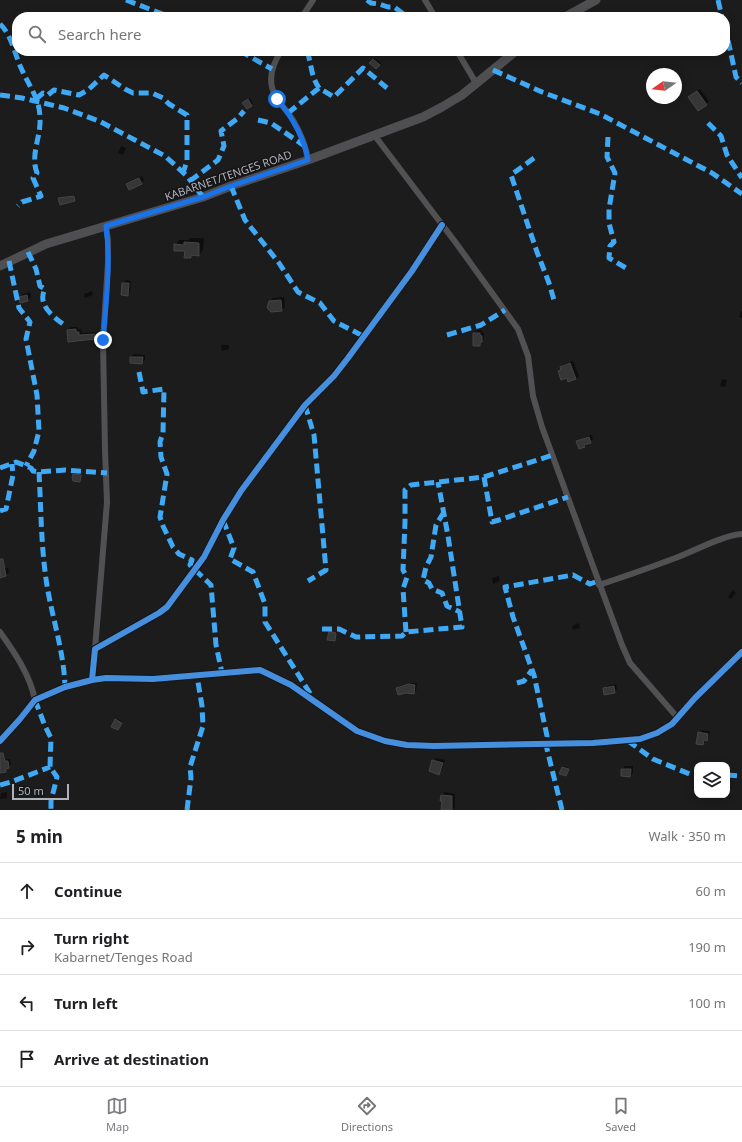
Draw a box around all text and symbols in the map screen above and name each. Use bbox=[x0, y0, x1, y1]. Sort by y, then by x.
search box bbox=[12, 12, 730, 56]
icon: search bbox=[26, 23, 48, 45]
text: Search here bbox=[58, 24, 141, 44]
north arrow bbox=[646, 68, 682, 104]
route start bbox=[268, 90, 286, 108]
street label: KABARNET/TENGES ROAD bbox=[162, 146, 294, 204]
route end bbox=[94, 331, 112, 349]
map controls bbox=[694, 762, 730, 798]
button: layers bbox=[694, 762, 730, 798]
scale bar bbox=[12, 782, 69, 801]
text: 50 m bbox=[18, 783, 44, 798]
text: 5 min bbox=[16, 825, 63, 848]
text: Walk · 350 m bbox=[648, 827, 726, 845]
icon: ahead bbox=[16, 880, 38, 902]
text: Continue bbox=[54, 881, 122, 901]
text: 60 m bbox=[696, 882, 726, 900]
text: Turn right bbox=[54, 928, 129, 948]
icon: right bbox=[16, 936, 38, 958]
text: 190 m bbox=[688, 938, 726, 956]
text: Kabarnet/Tenges Road bbox=[54, 948, 193, 966]
icon: left bbox=[16, 992, 38, 1014]
text: Turn left bbox=[54, 993, 118, 1013]
text: 100 m bbox=[688, 994, 726, 1012]
icon: arrive bbox=[16, 1048, 38, 1070]
text: Arrive at destination bbox=[54, 1049, 209, 1069]
tab: Map bbox=[106, 1095, 129, 1134]
tab: Directions bbox=[341, 1095, 393, 1134]
tab: Saved bbox=[605, 1095, 636, 1134]

